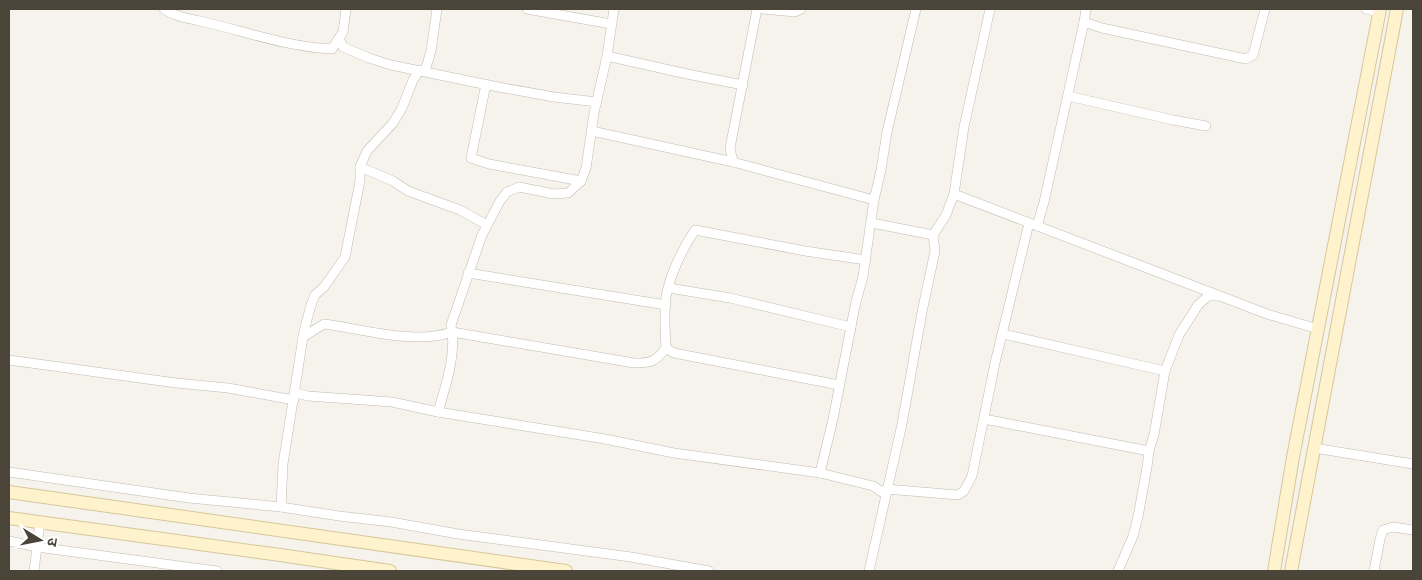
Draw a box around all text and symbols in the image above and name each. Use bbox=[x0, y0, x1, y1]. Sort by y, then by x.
north arrow bbox=[15, 515, 65, 565]
text: उ bbox=[43, 537, 61, 548]

